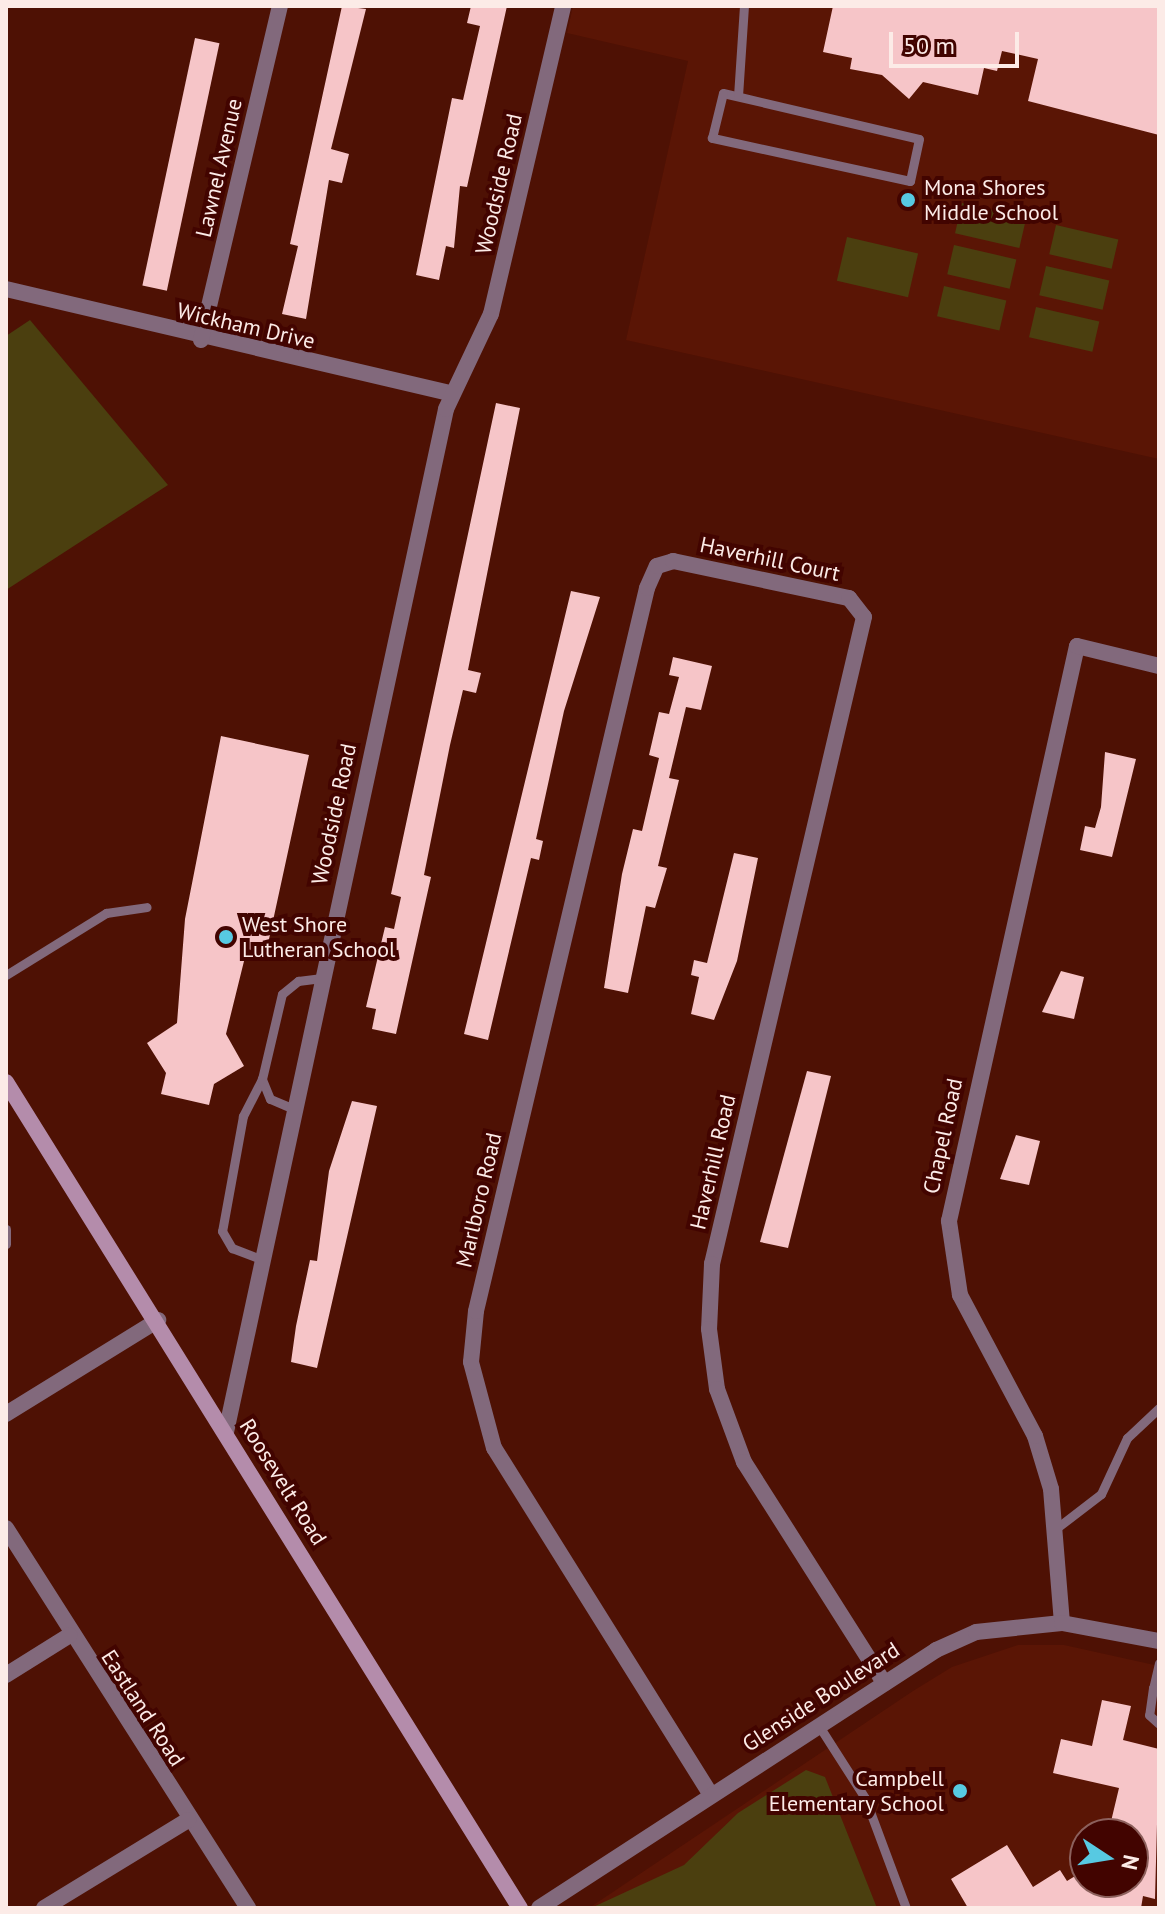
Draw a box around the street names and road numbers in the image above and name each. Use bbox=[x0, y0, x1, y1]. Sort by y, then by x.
street label: Lawnel Avenue bbox=[190, 96, 248, 240]
street label: Woodside Road bbox=[470, 111, 528, 257]
street label: Wickham Drive bbox=[175, 297, 317, 355]
street label: Haverhill Court bbox=[698, 531, 842, 587]
street label: Woodside Road bbox=[306, 741, 362, 887]
street label: Chapel Road bbox=[918, 1076, 968, 1196]
street label: Haverhill Road bbox=[685, 1092, 741, 1232]
street label: Marlboro Road bbox=[451, 1130, 507, 1270]
street label: Roosevelt Road bbox=[234, 1414, 332, 1550]
street label: Glenside Boulevard bbox=[738, 1636, 904, 1758]
street label: Eastland Road bbox=[96, 1645, 190, 1771]

